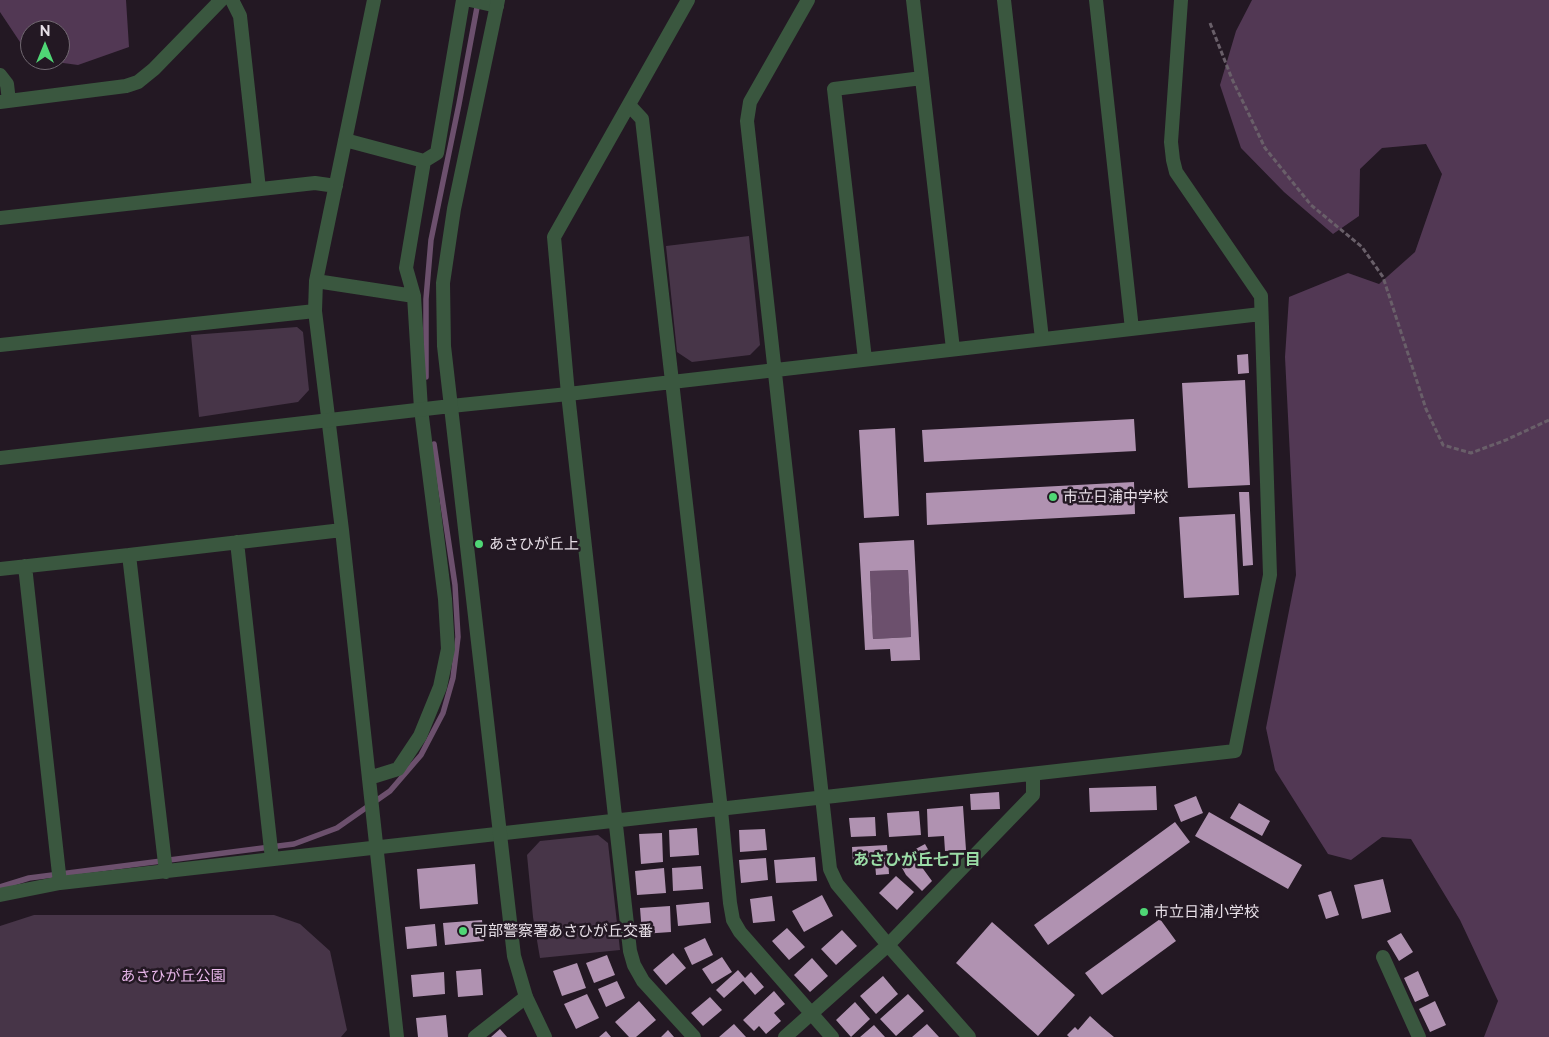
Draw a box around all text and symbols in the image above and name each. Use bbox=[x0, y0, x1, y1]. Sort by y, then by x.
north arrow bbox=[20, 20, 70, 70]
text: N bbox=[40, 23, 50, 39]
place label: 市立日浦中学校 bbox=[1063, 488, 1168, 506]
marker: 市立日浦中学校 bbox=[1047, 491, 1059, 503]
place label: あさひが丘上 bbox=[489, 535, 579, 553]
marker: あさひが丘上 bbox=[473, 538, 485, 550]
district label: あさひが丘七丁目 bbox=[853, 850, 981, 870]
place label: 市立日浦小学校 bbox=[1154, 903, 1259, 921]
marker: 市立日浦小学校 bbox=[1138, 906, 1150, 918]
place label: 可部警察署あさひが丘交番 bbox=[473, 922, 653, 940]
marker: 可部警察署あさひが丘交番 bbox=[457, 925, 469, 937]
park label: あさひが丘公園 bbox=[121, 967, 225, 985]

